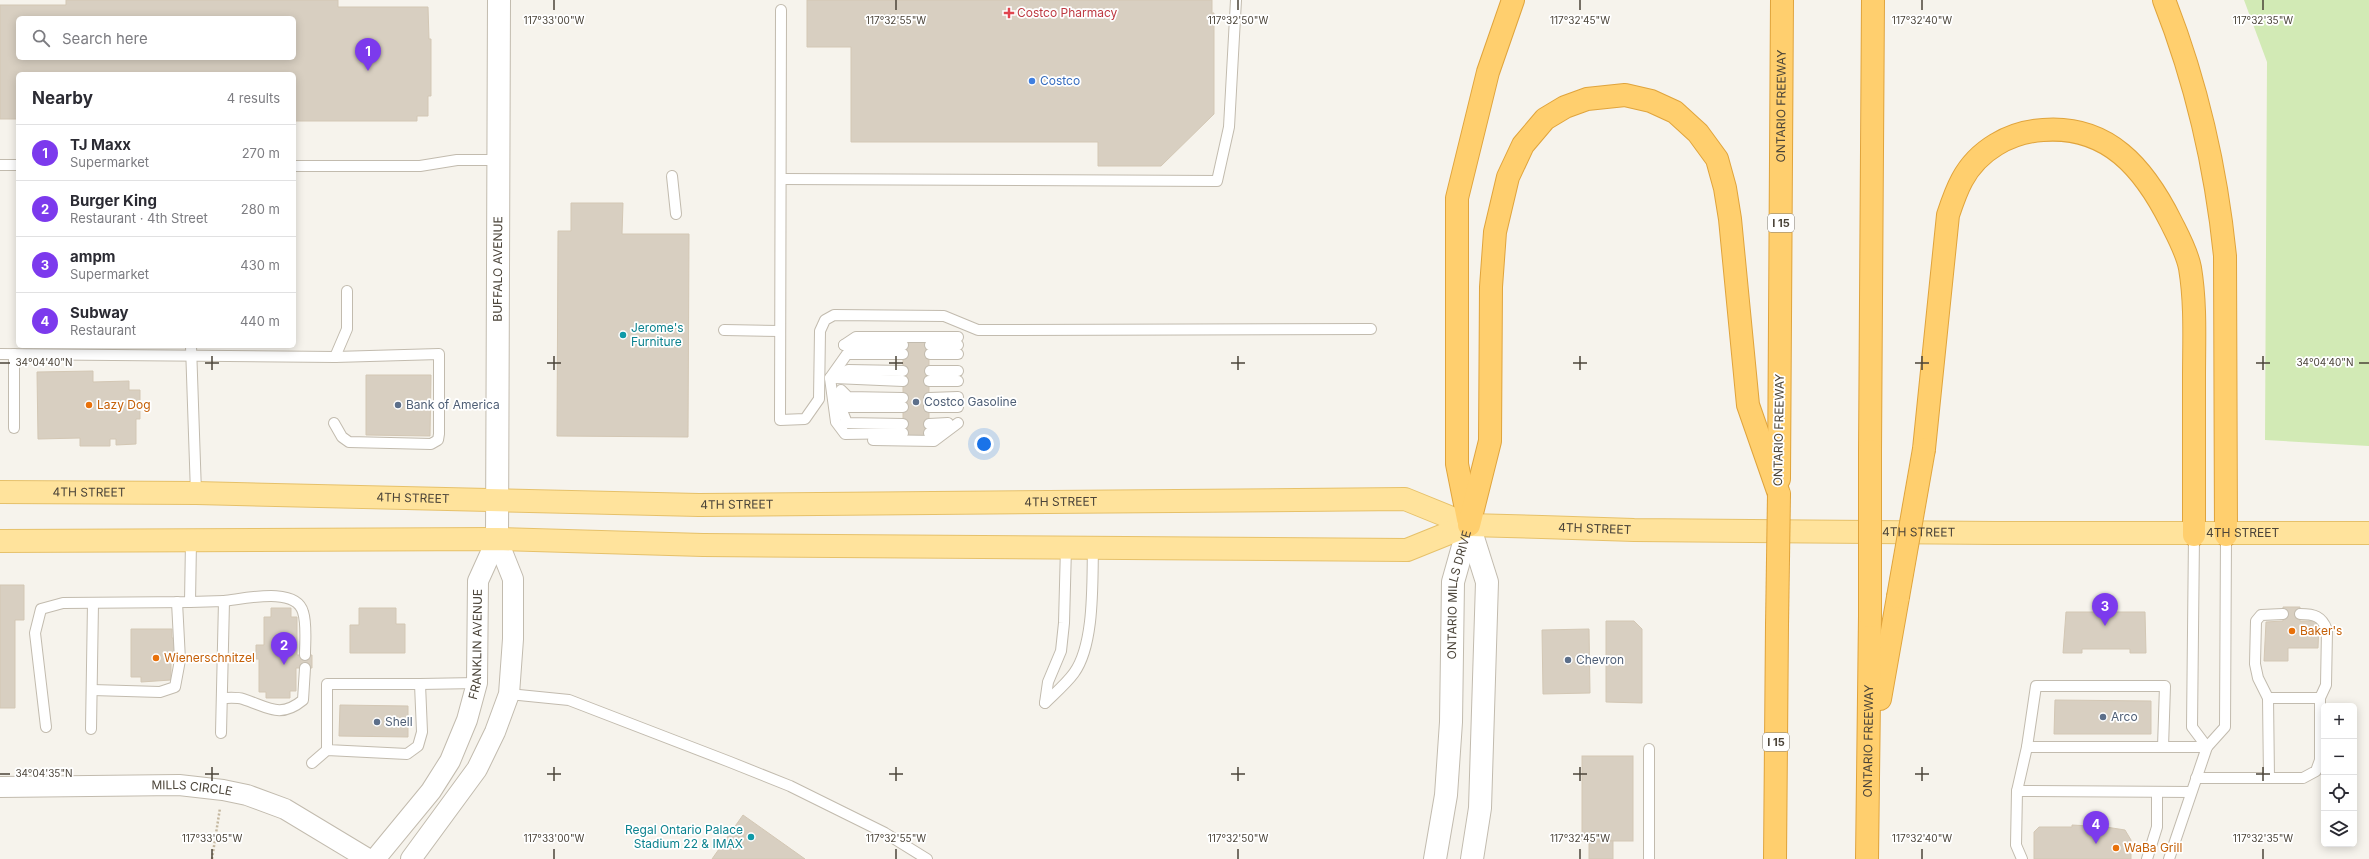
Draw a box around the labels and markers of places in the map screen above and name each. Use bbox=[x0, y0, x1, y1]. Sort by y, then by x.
place label: Costco Pharmacy bbox=[1017, 5, 1118, 20]
marker: Costco Pharmacy bbox=[1004, 8, 1014, 18]
pin: 1 bbox=[355, 38, 381, 71]
place label: Costco bbox=[1040, 73, 1080, 88]
marker: Costco bbox=[1027, 76, 1037, 86]
place label: Jerome's Furniture bbox=[631, 320, 684, 349]
marker: Jerome's Furniture bbox=[618, 330, 628, 340]
place label: Costco Gasoline bbox=[924, 394, 1017, 409]
place label: Lazy Dog bbox=[97, 397, 150, 412]
place label: Bank of America bbox=[406, 397, 500, 412]
marker: Costco Gasoline bbox=[911, 397, 921, 407]
marker: Lazy Dog bbox=[84, 400, 94, 410]
marker: Bank of America bbox=[393, 400, 403, 410]
pin: 3 bbox=[2092, 593, 2118, 626]
place label: Baker's bbox=[2300, 623, 2342, 638]
marker: Baker's bbox=[2287, 626, 2297, 636]
pin: 2 bbox=[271, 632, 297, 665]
place label: Wienerschnitzel bbox=[164, 650, 255, 665]
place label: Chevron bbox=[1576, 652, 1624, 667]
marker: Wienerschnitzel bbox=[151, 653, 161, 663]
marker: Chevron bbox=[1563, 655, 1573, 665]
place label: Arco bbox=[2111, 709, 2138, 724]
marker: Arco bbox=[2098, 712, 2108, 722]
place label: Shell bbox=[385, 714, 413, 729]
marker: Shell bbox=[372, 717, 382, 727]
pin: 4 bbox=[2083, 811, 2109, 844]
place label: Regal Ontario Palace Stadium 22 & IMAX bbox=[625, 822, 743, 851]
marker: Regal Ontario Palace Stadium 22 & IMAX bbox=[746, 832, 756, 842]
place label: WaBa Grill bbox=[2124, 840, 2182, 855]
marker: WaBa Grill bbox=[2111, 843, 2121, 853]

